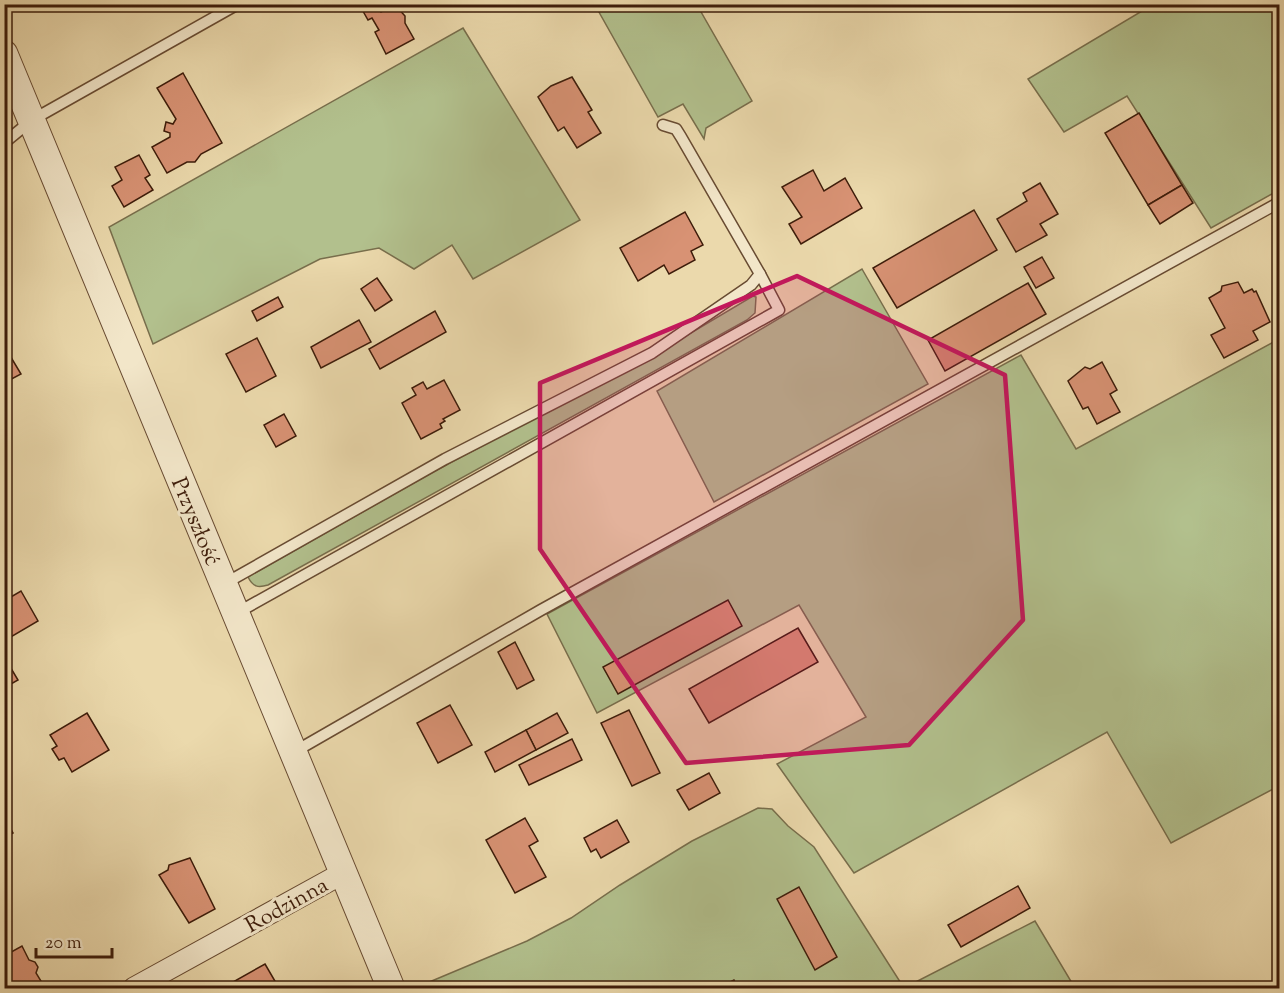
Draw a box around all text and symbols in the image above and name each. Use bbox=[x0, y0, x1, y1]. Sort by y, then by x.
street label: Przyszłość bbox=[161, 473, 227, 571]
street label: Rodzinna bbox=[240, 871, 335, 943]
scale bar bbox=[36, 921, 112, 959]
text: 20 m bbox=[45, 931, 82, 957]

